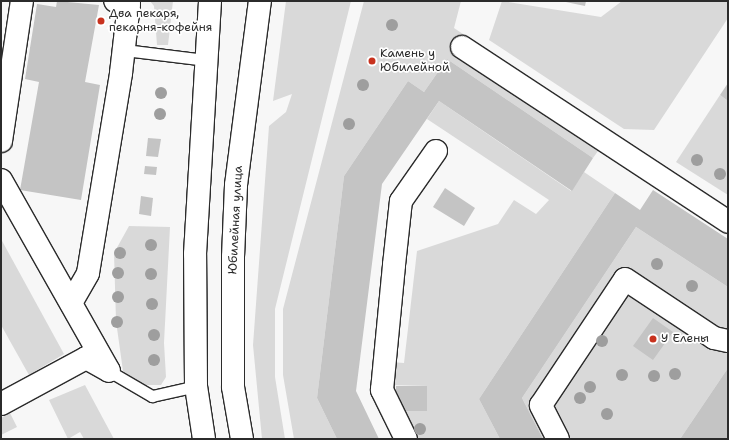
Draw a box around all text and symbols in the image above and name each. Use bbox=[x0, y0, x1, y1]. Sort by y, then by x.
place label: Два пекаря, пекарня-кофейня bbox=[109, 7, 212, 35]
marker: Два пекаря, пекарня-кофейня bbox=[96, 16, 106, 26]
place label: Камень у Юбилейной bbox=[380, 47, 450, 75]
marker: Камень у Юбилейной bbox=[367, 56, 377, 66]
street label: Юбилейная улица bbox=[226, 165, 246, 275]
place label: У Елены bbox=[661, 332, 709, 346]
marker: У Елены bbox=[648, 334, 658, 344]

